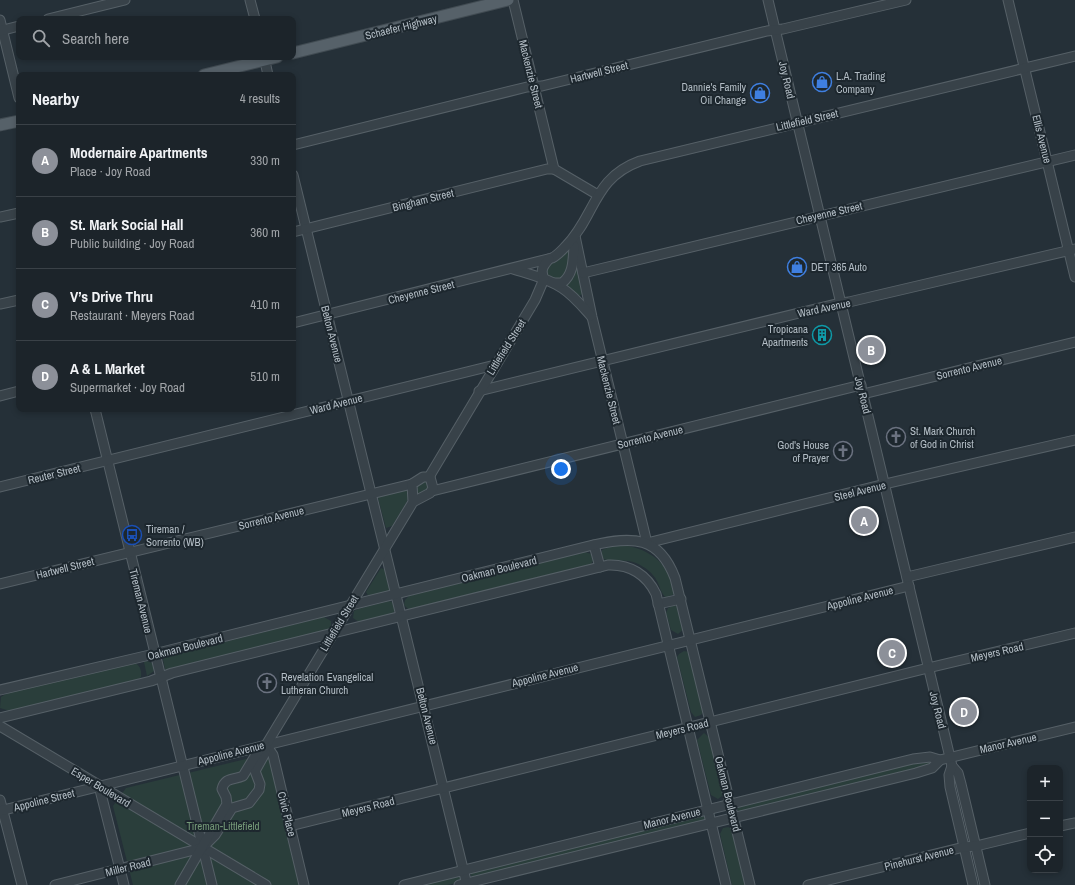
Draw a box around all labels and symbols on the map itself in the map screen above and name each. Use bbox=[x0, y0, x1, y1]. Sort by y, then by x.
street label: Schaefer Highway bbox=[364, 11, 439, 43]
street label: Mackenzie Street bbox=[516, 38, 546, 110]
street label: Hartwell Street bbox=[569, 58, 630, 86]
street label: Joy Road bbox=[776, 60, 798, 100]
place label: L.A. Trading Company bbox=[836, 69, 885, 96]
shop icon: L.A. Trading Company bbox=[811, 71, 833, 93]
place label: Dannie's Family Oil Change bbox=[682, 80, 746, 107]
shop icon: Dannie's Family Oil Change bbox=[749, 82, 771, 104]
street label: Littlefield Street bbox=[775, 106, 840, 134]
street label: Ellis Avenue bbox=[1029, 113, 1055, 165]
street label: Bingham Street bbox=[391, 186, 456, 214]
street label: Cheyenne Street bbox=[794, 198, 864, 227]
shop icon: DET 365 Auto bbox=[786, 256, 808, 278]
place label: DET 365 Auto bbox=[811, 260, 867, 274]
street label: Cheyenne Street bbox=[386, 277, 456, 307]
street label: Ward Avenue bbox=[796, 296, 852, 320]
street label: Belton Avenue bbox=[318, 304, 346, 364]
street label: Littlefield Street bbox=[483, 316, 529, 378]
place label: Tropicana Apartments bbox=[761, 322, 808, 349]
building icon: Tropicana Apartments bbox=[811, 324, 833, 346]
pin: B bbox=[858, 335, 884, 365]
street label: Sorrento Avenue bbox=[935, 353, 1003, 383]
street label: Mackenzie Street bbox=[594, 354, 624, 426]
street label: Joy Road bbox=[852, 375, 874, 415]
street label: Ward Avenue bbox=[308, 391, 364, 417]
street label: Sorrento Avenue bbox=[616, 422, 684, 452]
place label: St. Mark Church of God in Christ bbox=[910, 424, 975, 451]
church icon: St. Mark Church of God in Christ bbox=[885, 426, 907, 448]
place label: God's House of Prayer bbox=[777, 438, 829, 465]
church icon: God's House of Prayer bbox=[832, 440, 854, 462]
your location bbox=[551, 459, 571, 479]
street label: Reuter Street bbox=[26, 461, 82, 487]
street label: Steel Avenue bbox=[833, 478, 887, 504]
street label: Sorrento Avenue bbox=[237, 503, 305, 533]
pin: A bbox=[851, 506, 877, 536]
place label: Tireman / Sorrento (WB) bbox=[146, 522, 204, 549]
bus stop icon: Tireman / Sorrento (WB) bbox=[121, 524, 143, 546]
street label: Oakman Boulevard bbox=[460, 553, 538, 585]
street label: Hartwell Street bbox=[35, 554, 96, 582]
street label: Tireman Avenue bbox=[126, 567, 156, 635]
street label: Appoline Avenue bbox=[824, 583, 895, 613]
street label: Littlefield Street bbox=[317, 592, 362, 654]
street label: Oakman Boulevard bbox=[146, 631, 224, 663]
pin: C bbox=[879, 638, 905, 668]
street label: Meyers Road bbox=[969, 639, 1025, 665]
street label: Appoline Avenue bbox=[509, 660, 580, 690]
place label: Revelation Evangelical Lutheran Church bbox=[281, 670, 373, 697]
church icon: Revelation Evangelical Lutheran Church bbox=[256, 672, 278, 694]
street label: Belton Avenue bbox=[413, 686, 441, 746]
street label: Joy Road bbox=[927, 690, 949, 730]
pin: D bbox=[951, 697, 977, 727]
street label: Meyers Road bbox=[654, 716, 710, 742]
street label: Manor Avenue bbox=[978, 730, 1038, 756]
street label: Appoline Avenue bbox=[195, 738, 266, 768]
street label: Oakman Boulevard bbox=[712, 755, 744, 833]
street label: Esper Boulevard bbox=[69, 764, 133, 810]
street label: Appoline Street bbox=[11, 786, 76, 815]
street label: Civic Place bbox=[275, 790, 299, 838]
street label: Meyers Road bbox=[340, 794, 396, 820]
street label: Manor Avenue bbox=[642, 804, 702, 832]
park label: Tireman-Littlefield bbox=[187, 819, 260, 833]
street label: Pinehurst Avenue bbox=[883, 843, 955, 873]
street label: Miller Road bbox=[104, 855, 152, 879]

